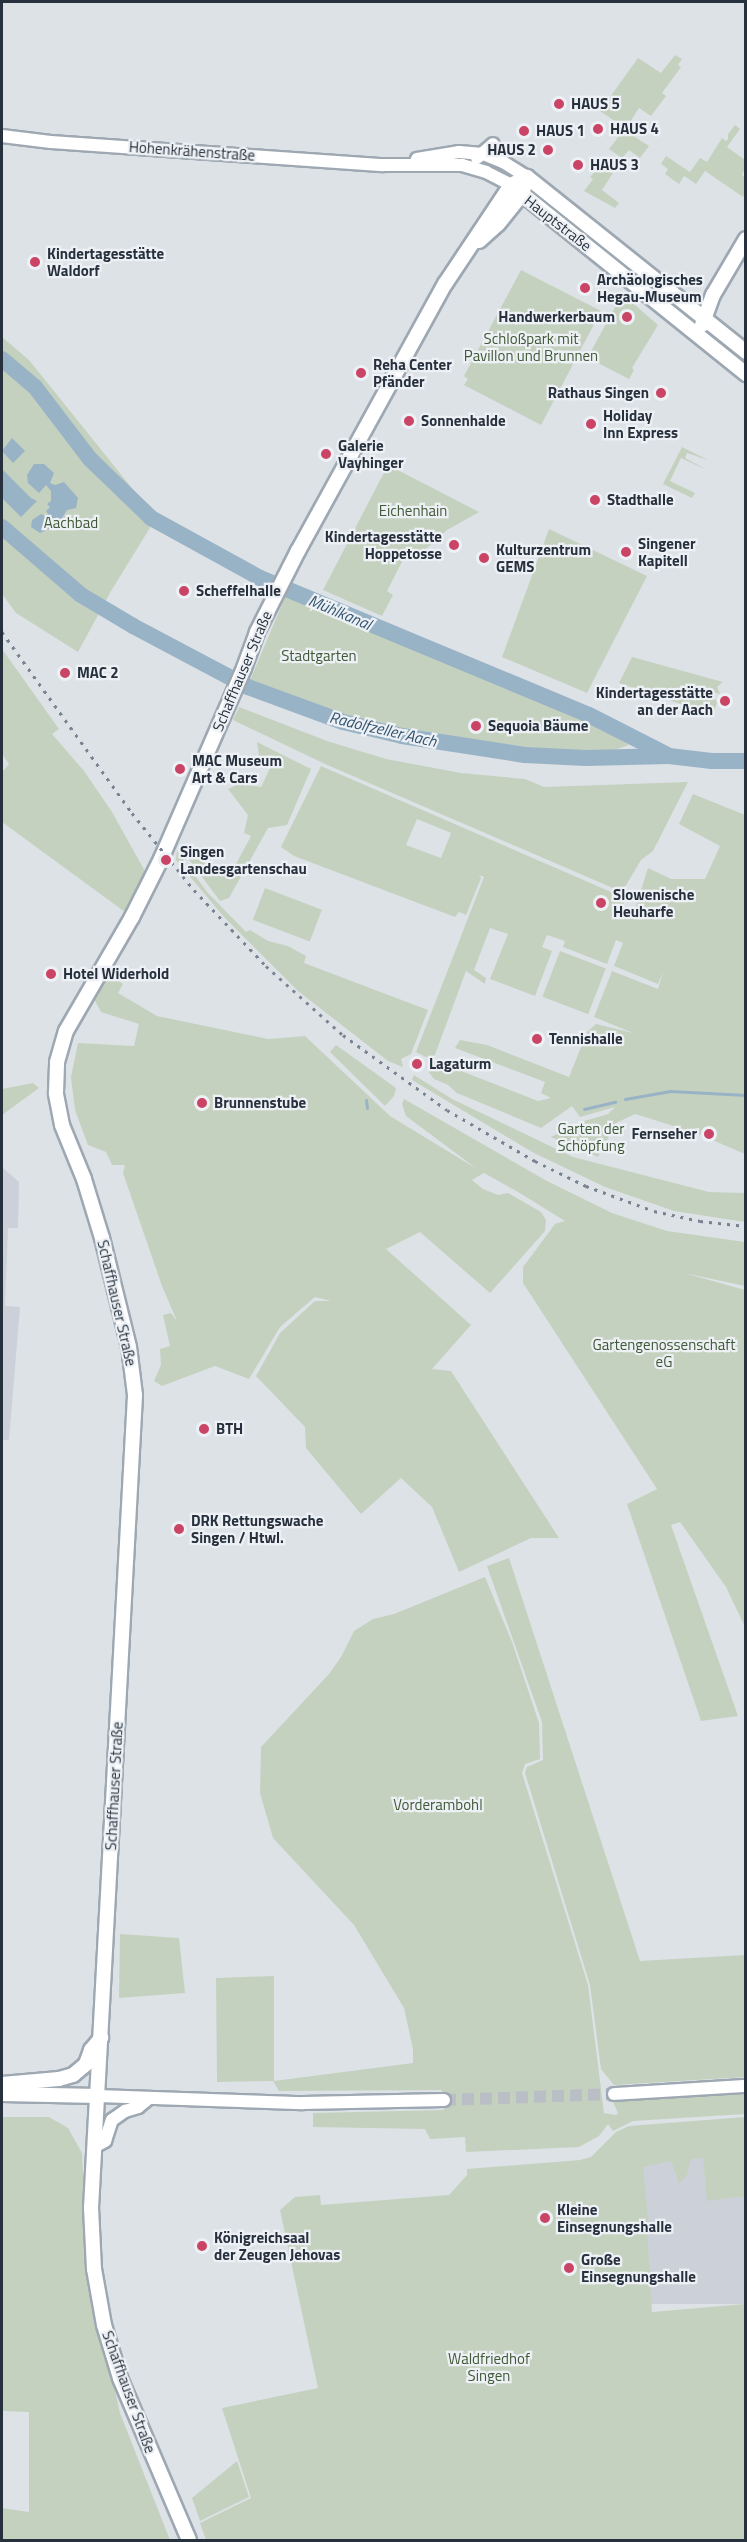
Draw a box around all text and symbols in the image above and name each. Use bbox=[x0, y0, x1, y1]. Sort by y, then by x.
place label: HAUS 5 bbox=[571, 95, 620, 113]
marker: HAUS 5 bbox=[552, 97, 566, 111]
place label: HAUS 4 bbox=[610, 120, 659, 138]
place label: HAUS 1 bbox=[536, 122, 585, 140]
marker: HAUS 4 bbox=[591, 122, 605, 136]
marker: HAUS 1 bbox=[517, 124, 531, 138]
street label: Hohenkrähenstraße bbox=[128, 138, 256, 164]
place label: HAUS 2 bbox=[487, 141, 536, 159]
marker: HAUS 2 bbox=[541, 143, 555, 157]
place label: HAUS 3 bbox=[590, 156, 639, 174]
marker: HAUS 3 bbox=[571, 158, 585, 172]
street label: Hauptstraße bbox=[521, 191, 595, 255]
place label: Kindertagesstätte Waldorf bbox=[47, 244, 164, 279]
marker: Kindertagesstätte Waldorf bbox=[28, 255, 42, 269]
place label: Archäologisches Hegau-Museum bbox=[597, 270, 703, 305]
marker: Archäologisches Hegau-Museum bbox=[578, 281, 592, 295]
place label: Handwerkerbaum bbox=[498, 308, 615, 326]
marker: Handwerkerbaum bbox=[620, 310, 634, 324]
park label: Schloßpark mit Pavillon und Brunnen bbox=[464, 329, 598, 364]
place label: Reha Center Pfänder bbox=[373, 355, 452, 390]
marker: Reha Center Pfänder bbox=[354, 366, 368, 380]
place label: Rathaus Singen bbox=[548, 384, 649, 402]
marker: Rathaus Singen bbox=[654, 386, 668, 400]
place label: Holiday Inn Express bbox=[603, 406, 678, 441]
place label: Sonnenhalde bbox=[421, 412, 506, 430]
marker: Sonnenhalde bbox=[402, 414, 416, 428]
marker: Holiday Inn Express bbox=[584, 417, 598, 431]
place label: Galerie Vayhinger bbox=[338, 436, 403, 471]
marker: Galerie Vayhinger bbox=[319, 447, 333, 461]
place label: Stadthalle bbox=[607, 491, 674, 509]
marker: Stadthalle bbox=[588, 493, 602, 507]
park label: Eichenhain bbox=[379, 502, 447, 520]
park label: Aachbad bbox=[44, 514, 98, 532]
place label: Kindertagesstätte Hoppetosse bbox=[325, 527, 442, 562]
place label: Singener Kapitell bbox=[638, 534, 696, 569]
marker: Kindertagesstätte Hoppetosse bbox=[447, 538, 461, 552]
place label: Kulturzentrum GEMS bbox=[496, 540, 591, 575]
marker: Singener Kapitell bbox=[619, 545, 633, 559]
marker: Kulturzentrum GEMS bbox=[477, 551, 491, 565]
place label: Scheffelhalle bbox=[196, 582, 281, 600]
marker: Scheffelhalle bbox=[177, 584, 191, 598]
water label: Mühlkanal bbox=[306, 590, 374, 634]
street label: Schaffhauser Straße bbox=[209, 608, 275, 734]
park label: Stadtgarten bbox=[281, 647, 357, 665]
place label: MAC 2 bbox=[77, 664, 119, 682]
marker: MAC 2 bbox=[58, 666, 72, 680]
place label: Kindertagesstätte an der Aach bbox=[596, 683, 713, 718]
marker: Kindertagesstätte an der Aach bbox=[718, 694, 732, 708]
water label: Radolfzeller Aach bbox=[328, 707, 438, 751]
place label: Sequoia Bäume bbox=[488, 717, 588, 735]
marker: Sequoia Bäume bbox=[469, 719, 483, 733]
place label: MAC Museum Art & Cars bbox=[192, 751, 282, 786]
marker: MAC Museum Art & Cars bbox=[173, 762, 187, 776]
place label: Singen Landesgartenschau bbox=[180, 842, 307, 877]
marker: Singen Landesgartenschau bbox=[157, 851, 175, 869]
place label: Slowenische Heuharfe bbox=[613, 885, 694, 920]
marker: Slowenische Heuharfe bbox=[594, 896, 608, 910]
place label: Hotel Widerhold bbox=[63, 965, 169, 983]
marker: Hotel Widerhold bbox=[44, 967, 58, 981]
place label: Tennishalle bbox=[549, 1030, 623, 1048]
marker: Tennishalle bbox=[530, 1032, 544, 1046]
place label: Lagaturm bbox=[429, 1055, 491, 1073]
marker: Lagaturm bbox=[410, 1057, 424, 1071]
place label: Brunnenstube bbox=[214, 1094, 306, 1112]
marker: Brunnenstube bbox=[195, 1096, 209, 1110]
park label: Garten der Schöpfung bbox=[557, 1119, 625, 1154]
place label: Fernseher bbox=[632, 1125, 697, 1143]
marker: Fernseher bbox=[702, 1127, 716, 1141]
street label: Schaffhauser Straße bbox=[94, 1238, 140, 1368]
park label: Gartengenossenschaft eG bbox=[593, 1335, 735, 1370]
place label: BTH bbox=[216, 1420, 243, 1438]
marker: BTH bbox=[197, 1422, 211, 1436]
place label: DRK Rettungswache Singen / Htwl. bbox=[191, 1511, 323, 1546]
marker: DRK Rettungswache Singen / Htwl. bbox=[172, 1522, 186, 1536]
street label: Schaffhauser Straße bbox=[102, 1721, 126, 1851]
park label: Vorderambohl bbox=[393, 1796, 483, 1814]
place label: Kleine Einsegnungshalle bbox=[557, 2200, 672, 2235]
marker: Kleine Einsegnungshalle bbox=[538, 2211, 552, 2225]
place label: Königreichsaal der Zeugen Jehovas bbox=[214, 2228, 340, 2263]
marker: Königreichsaal der Zeugen Jehovas bbox=[195, 2239, 209, 2253]
place label: Große Einsegnungshalle bbox=[581, 2250, 696, 2285]
marker: Große Einsegnungshalle bbox=[562, 2261, 576, 2275]
street label: Schaffhauser Straße bbox=[99, 2328, 159, 2456]
park label: Waldfriedhof Singen bbox=[448, 2349, 530, 2384]

